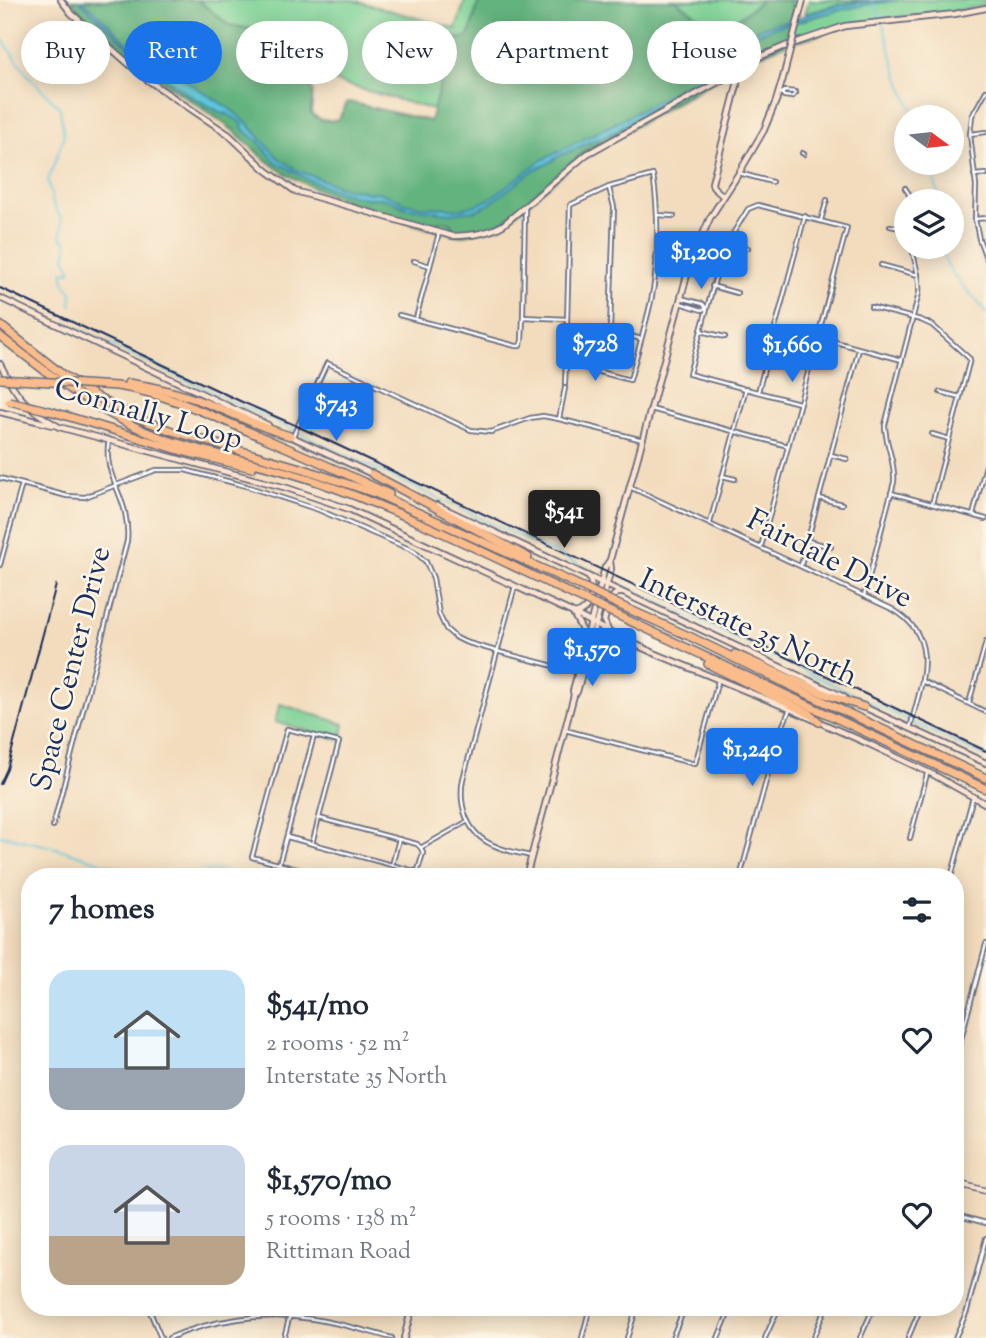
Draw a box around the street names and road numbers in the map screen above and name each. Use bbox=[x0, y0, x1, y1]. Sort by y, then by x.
street label: Connally Loop bbox=[49, 368, 247, 462]
street label: Fairdale Drive bbox=[739, 500, 919, 620]
street label: Space Center Drive bbox=[21, 542, 123, 796]
street label: Interstate 35 North bbox=[632, 559, 865, 699]

